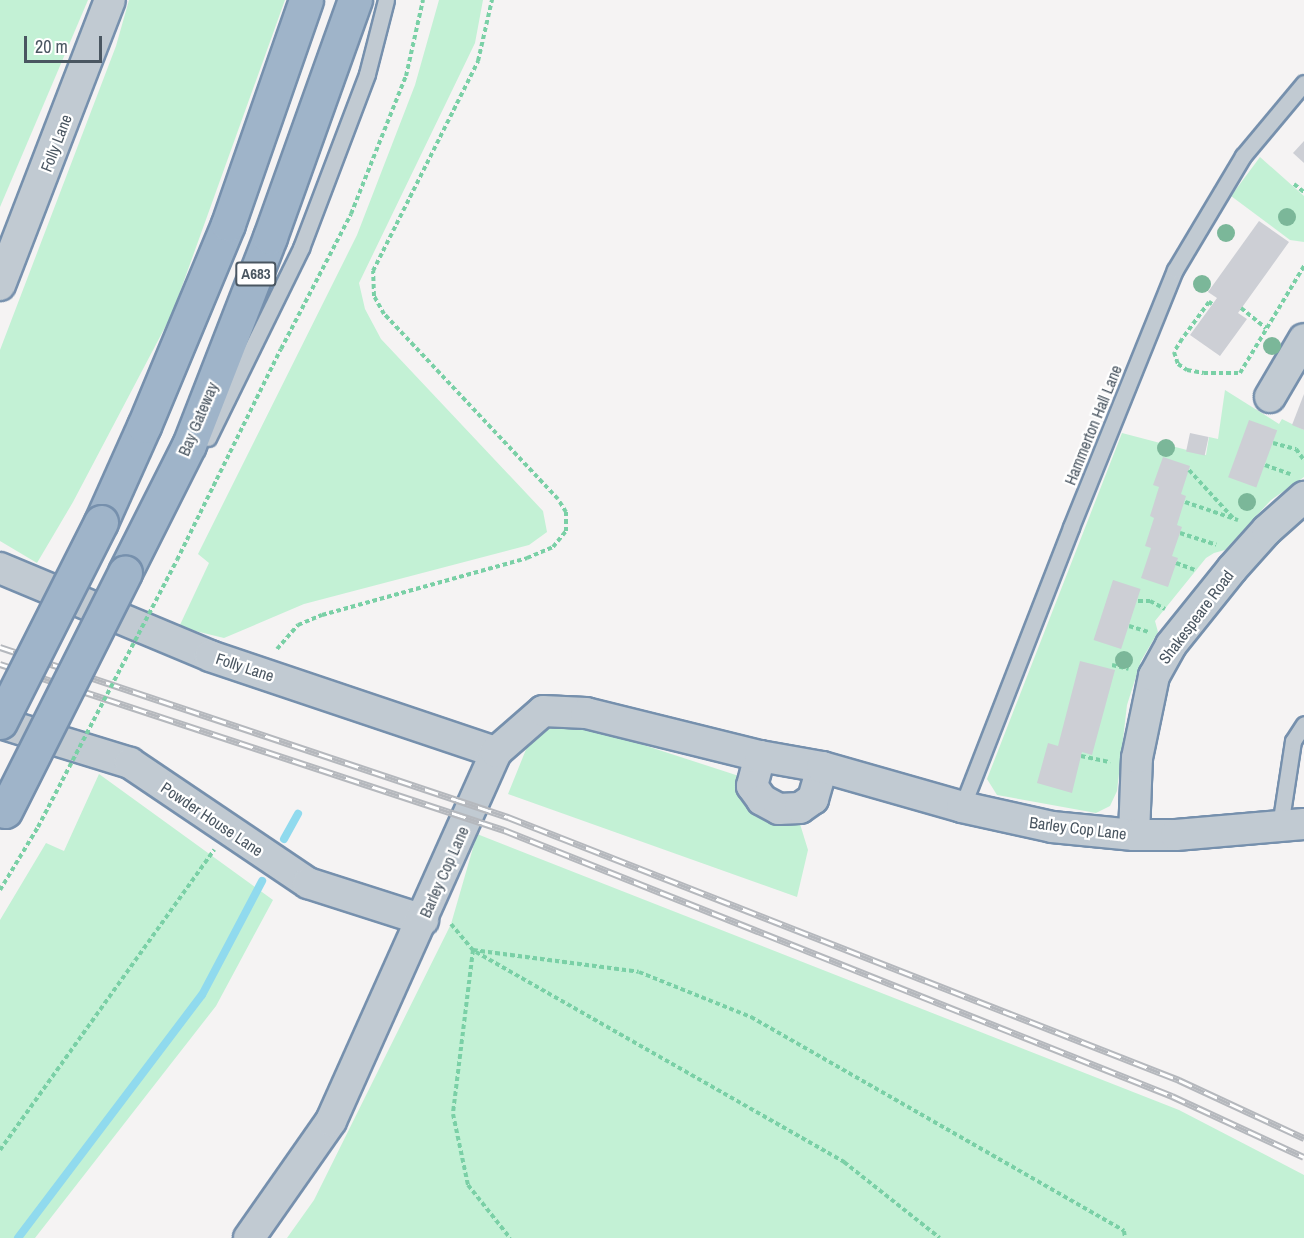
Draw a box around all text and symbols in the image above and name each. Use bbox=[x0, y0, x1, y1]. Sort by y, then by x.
scale bar bbox=[27, 24, 105, 62]
text: 20 m bbox=[35, 34, 68, 59]
street label: Folly Lane bbox=[36, 112, 76, 174]
road number: A683 bbox=[235, 262, 277, 286]
street label: Hammerton Hall Lane bbox=[1060, 362, 1126, 488]
street label: Bay Gateway bbox=[174, 379, 222, 459]
street label: Shakespeare Road bbox=[1155, 566, 1237, 668]
street label: Folly Lane bbox=[214, 649, 276, 685]
street label: Powder House Lane bbox=[157, 778, 267, 860]
street label: Barley Cop Lane bbox=[1028, 813, 1128, 843]
street label: Barley Cop Lane bbox=[415, 823, 473, 921]

